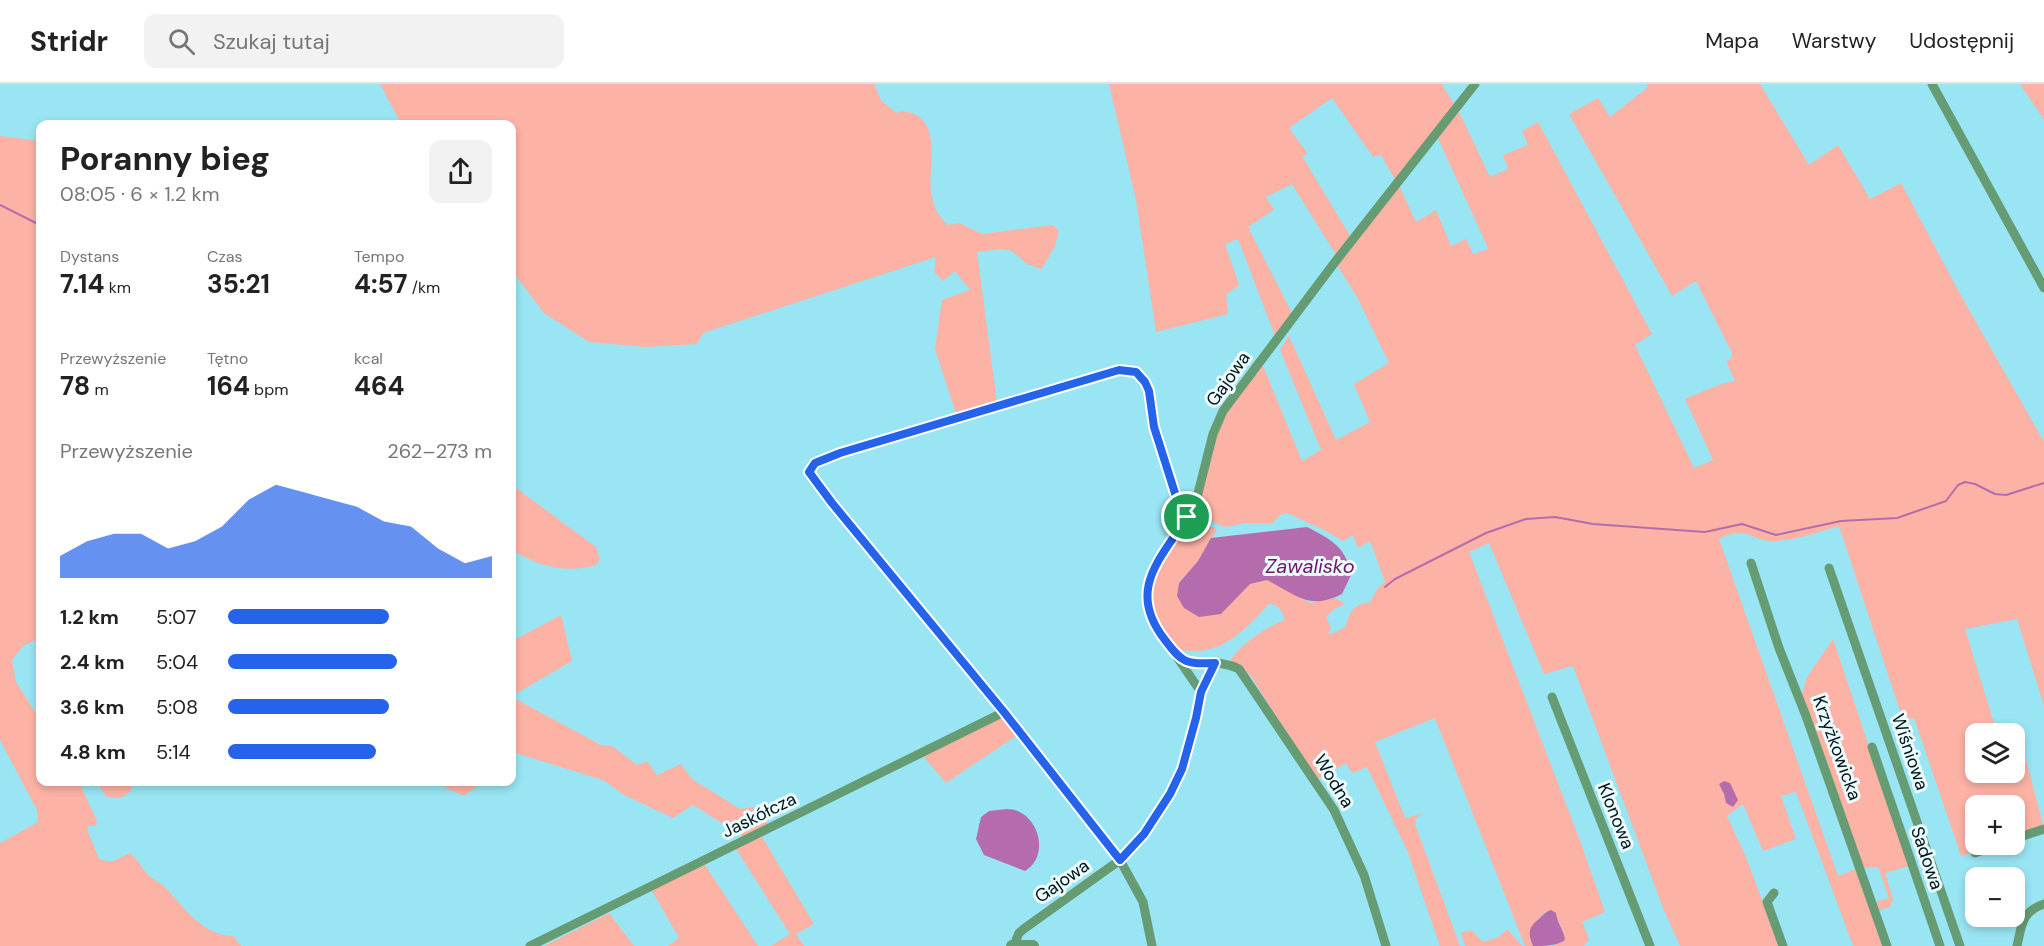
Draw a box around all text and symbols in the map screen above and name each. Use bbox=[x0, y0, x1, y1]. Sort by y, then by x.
search box bbox=[144, 14, 564, 68]
text: Stridr bbox=[30, 23, 108, 60]
icon: search bbox=[165, 25, 198, 58]
text: Szukaj tutaj bbox=[213, 27, 330, 56]
text: Mapa bbox=[1705, 27, 1759, 55]
text: Warstwy bbox=[1792, 27, 1876, 55]
text: Udostępnij bbox=[1909, 27, 2014, 55]
text: Poranny bieg bbox=[60, 137, 270, 180]
button: share bbox=[429, 140, 492, 203]
text: 08:05 · 6 × 1.2 km bbox=[60, 181, 220, 207]
text: Dystans bbox=[60, 246, 119, 267]
text: Czas bbox=[207, 246, 243, 267]
text: Tempo bbox=[354, 246, 404, 267]
text: 7.14 bbox=[60, 267, 104, 301]
text: 35:21 bbox=[207, 267, 270, 301]
text: 4:57 bbox=[354, 267, 407, 301]
text: km bbox=[104, 277, 131, 298]
text: /km bbox=[407, 277, 440, 298]
street label: Gajowa bbox=[1201, 347, 1255, 411]
text: Przewyższenie bbox=[60, 348, 166, 369]
text: Tętno bbox=[207, 348, 248, 369]
text: kcal bbox=[354, 348, 383, 369]
text: 78 bbox=[60, 369, 90, 403]
text: 164 bbox=[207, 369, 250, 403]
text: 464 bbox=[354, 369, 404, 403]
text: m bbox=[90, 379, 109, 400]
text: bpm bbox=[250, 379, 288, 400]
text: Przewyższenie bbox=[60, 438, 193, 464]
text: 262–273 m bbox=[387, 438, 492, 464]
pin bbox=[1161, 491, 1212, 542]
icon: arrive bbox=[1170, 500, 1203, 533]
water label: Zawalisko bbox=[1265, 553, 1355, 579]
text: 1.2 km bbox=[60, 604, 119, 630]
text: 5:07 bbox=[156, 604, 196, 630]
text: 2.4 km bbox=[60, 649, 125, 675]
text: 5:04 bbox=[156, 649, 198, 675]
street label: Krzyżkowicka bbox=[1807, 692, 1867, 804]
text: 3.6 km bbox=[60, 694, 124, 720]
text: 5:08 bbox=[156, 694, 198, 720]
street label: Wiśniowa bbox=[1886, 711, 1934, 793]
map controls bbox=[1965, 723, 2025, 927]
button: layers bbox=[1965, 723, 2025, 783]
text: 4.8 km bbox=[60, 739, 126, 765]
text: 5:14 bbox=[156, 739, 191, 765]
street label: Wodna bbox=[1308, 750, 1360, 812]
street label: Klonowa bbox=[1592, 779, 1640, 853]
street label: Jaskółcza bbox=[718, 787, 800, 843]
button: + bbox=[1965, 795, 2025, 855]
street label: Sadowa bbox=[1905, 823, 1949, 893]
street label: Gajowa bbox=[1030, 854, 1094, 908]
button: − bbox=[1965, 867, 2025, 927]

